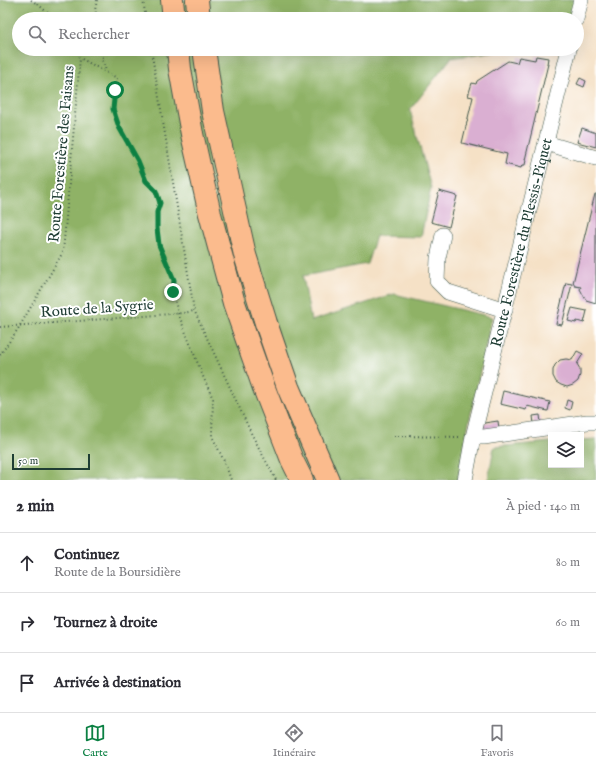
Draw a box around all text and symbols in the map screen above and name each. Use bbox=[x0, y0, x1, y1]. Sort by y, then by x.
search box bbox=[12, 12, 584, 56]
icon: search bbox=[26, 23, 48, 45]
text: Rechercher bbox=[58, 25, 130, 44]
street label: Route Forestière des Faisans bbox=[44, 65, 79, 243]
route start bbox=[106, 81, 124, 99]
street label: Route Forestière du Plessis-Piquet bbox=[487, 136, 557, 349]
route end bbox=[164, 283, 182, 301]
street label: Route de la Sygrie bbox=[40, 295, 154, 322]
map controls bbox=[548, 432, 584, 468]
button: layers bbox=[548, 432, 584, 468]
scale bar bbox=[12, 452, 90, 471]
text: 50 m bbox=[18, 454, 38, 468]
text: 2 min bbox=[16, 496, 54, 517]
text: À pied · 140 m bbox=[506, 498, 580, 515]
text: Continuez bbox=[54, 545, 119, 564]
icon: ahead bbox=[16, 552, 38, 574]
text: 80 m bbox=[556, 554, 580, 571]
text: Route de la Boursidière bbox=[54, 564, 181, 581]
icon: right bbox=[16, 612, 38, 634]
text: Tournez à droite bbox=[54, 613, 157, 632]
text: 60 m bbox=[555, 614, 580, 631]
icon: arrive bbox=[16, 672, 38, 694]
text: Arrivée à destination bbox=[54, 673, 181, 692]
tab: Carte bbox=[82, 722, 108, 760]
tab: Itinéraire bbox=[273, 722, 316, 760]
tab: Favoris bbox=[481, 722, 514, 760]

